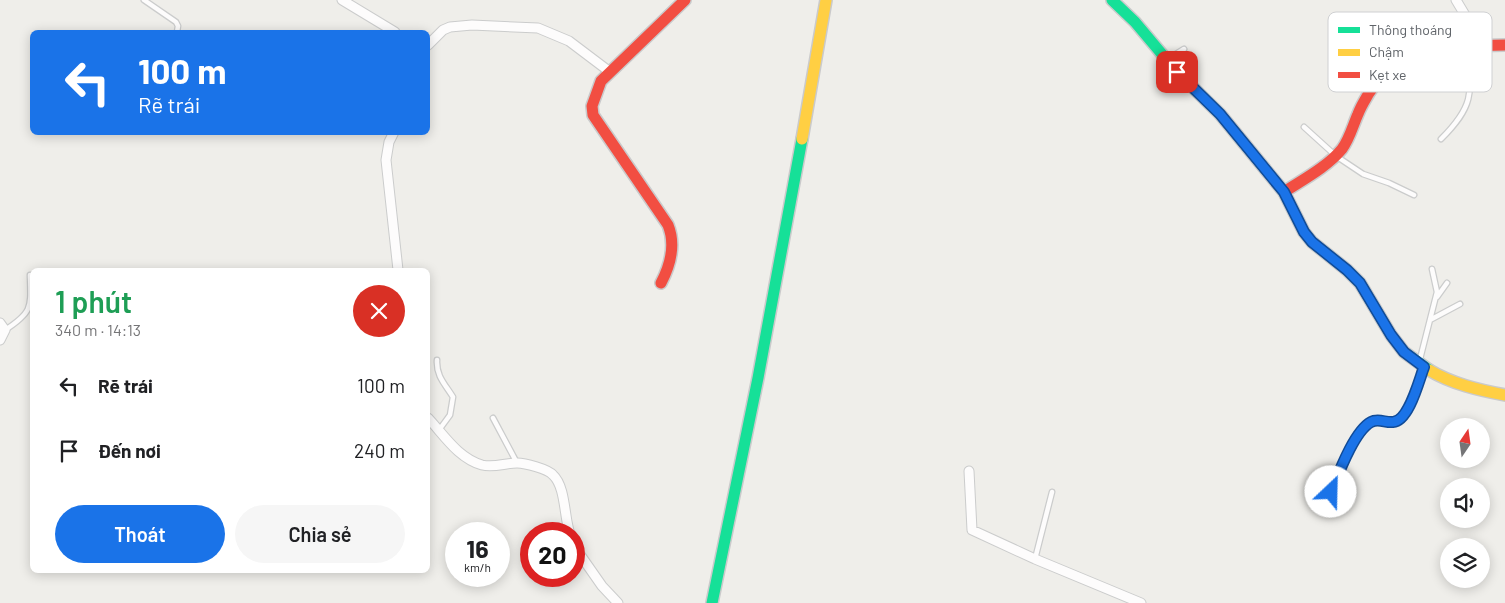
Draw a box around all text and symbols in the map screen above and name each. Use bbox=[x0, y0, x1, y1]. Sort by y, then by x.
legend bbox=[1328, 12, 1492, 92]
text: Thông thoáng bbox=[1369, 21, 1452, 38]
text: Chậm bbox=[1369, 43, 1404, 60]
text: 100 m bbox=[138, 49, 227, 91]
icon: left bbox=[55, 50, 120, 115]
pin bbox=[1156, 51, 1198, 93]
icon: arrive bbox=[1163, 58, 1191, 86]
text: Kẹt xe bbox=[1369, 66, 1406, 83]
text: Rẽ trái bbox=[138, 91, 200, 117]
text: 1 phút bbox=[55, 283, 132, 319]
button: close bbox=[353, 285, 405, 337]
text: 340 m · 14:13 bbox=[55, 320, 141, 339]
icon: left bbox=[55, 372, 83, 400]
text: Rẽ trái bbox=[98, 374, 153, 397]
text: 100 m bbox=[357, 374, 405, 397]
north arrow bbox=[1440, 418, 1490, 468]
map controls bbox=[1440, 418, 1490, 588]
icon: arrive bbox=[55, 437, 83, 465]
text: Đến nơi bbox=[98, 439, 161, 462]
text: 240 m bbox=[354, 439, 405, 462]
position arrow bbox=[1304, 465, 1356, 517]
button: sound bbox=[1440, 478, 1490, 528]
button: Thoát bbox=[55, 505, 225, 563]
button: Chia sẻ bbox=[235, 505, 405, 563]
speed limit sign: 20 bbox=[520, 522, 585, 587]
text: 16 bbox=[466, 533, 489, 563]
button: layers bbox=[1440, 538, 1490, 588]
text: km/h bbox=[464, 560, 491, 574]

